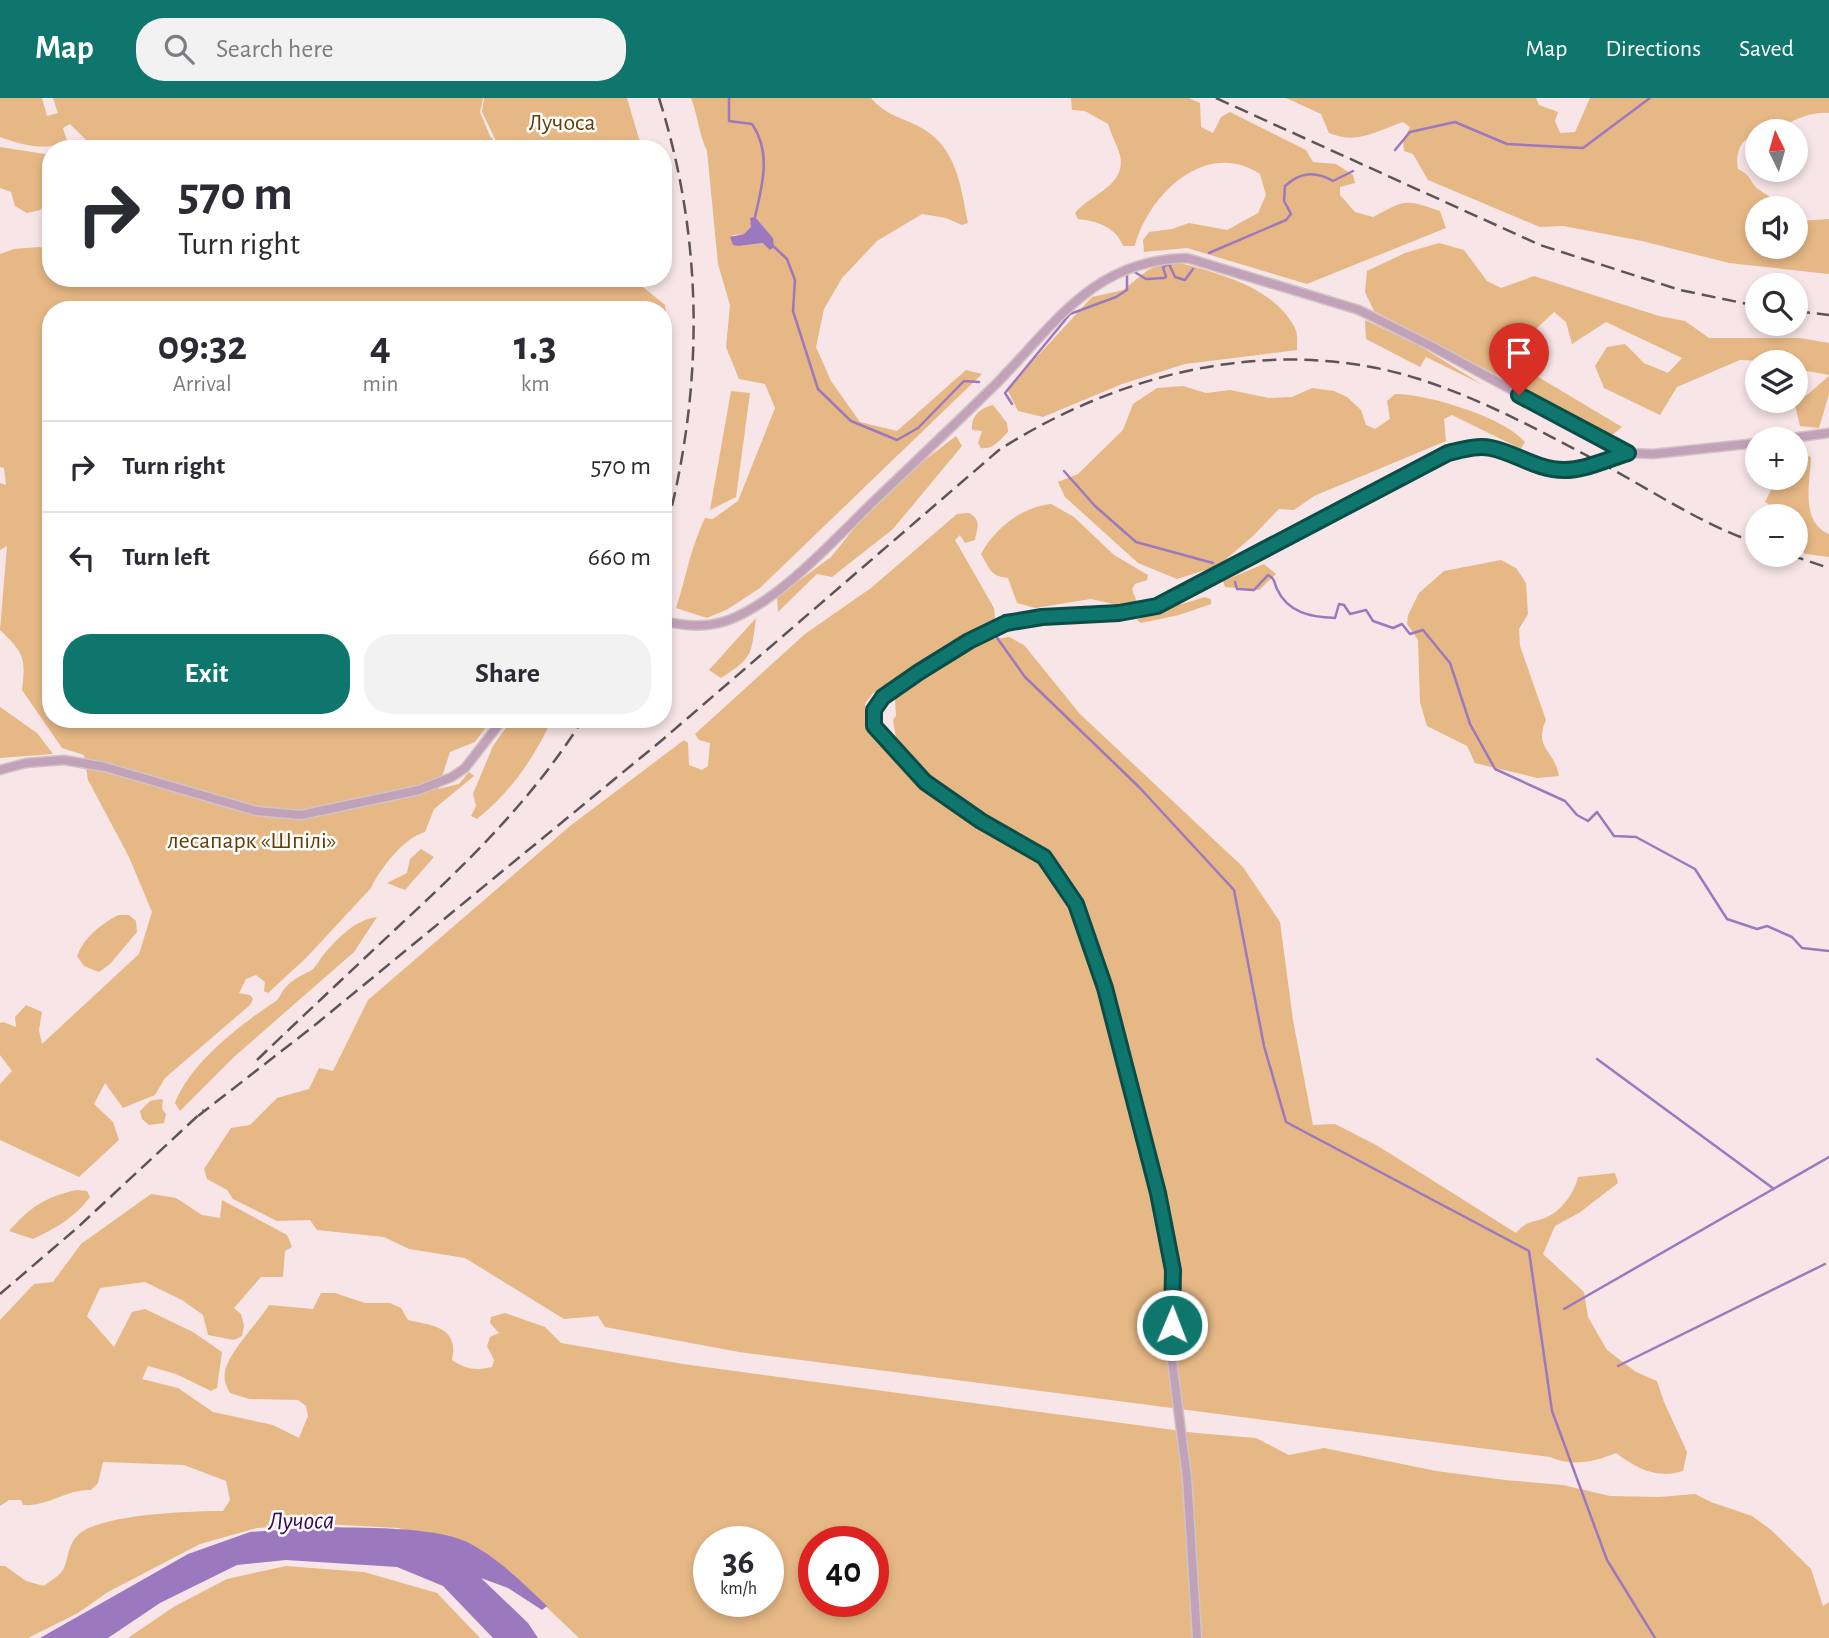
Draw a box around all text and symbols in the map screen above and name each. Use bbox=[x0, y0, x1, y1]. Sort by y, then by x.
search box bbox=[136, 18, 626, 81]
icon: search bbox=[160, 30, 198, 68]
text: Map bbox=[35, 32, 94, 65]
text: Search here bbox=[216, 36, 334, 62]
text: Map bbox=[1525, 37, 1567, 61]
text: Directions bbox=[1605, 37, 1701, 61]
text: Saved bbox=[1739, 37, 1794, 61]
park label: Лучоса bbox=[529, 111, 595, 135]
north arrow bbox=[1745, 119, 1808, 182]
map controls bbox=[1745, 119, 1808, 567]
icon: right bbox=[63, 168, 154, 259]
text: 570 m bbox=[178, 170, 293, 219]
button: sound bbox=[1745, 196, 1808, 259]
text: Turn right bbox=[178, 228, 300, 260]
button: search bbox=[1745, 273, 1808, 336]
pin bbox=[1489, 323, 1549, 395]
text: 09:32 bbox=[157, 325, 247, 367]
text: 4 bbox=[370, 325, 391, 367]
text: 1.3 bbox=[514, 325, 557, 367]
icon: arrive bbox=[1500, 334, 1538, 372]
button: layers bbox=[1745, 350, 1808, 413]
text: Arrival bbox=[173, 373, 232, 396]
text: min bbox=[362, 373, 398, 396]
text: km bbox=[521, 373, 550, 396]
button: + bbox=[1745, 427, 1808, 490]
icon: right bbox=[63, 448, 101, 486]
text: Turn right bbox=[122, 453, 225, 479]
text: 570 m bbox=[590, 453, 651, 479]
button: − bbox=[1745, 504, 1808, 567]
icon: left bbox=[63, 539, 101, 577]
text: Turn left bbox=[122, 544, 210, 570]
text: 660 m bbox=[588, 544, 651, 570]
button: Exit bbox=[63, 634, 350, 714]
button: Share bbox=[364, 634, 651, 714]
park label: лесапарк «Шпілі» bbox=[168, 829, 336, 853]
position arrow bbox=[1135, 1288, 1209, 1362]
water label: Лучоса bbox=[267, 1507, 334, 1535]
speed limit sign: 40 bbox=[798, 1526, 889, 1617]
text: 36 bbox=[722, 1545, 754, 1580]
text: km/h bbox=[720, 1580, 757, 1598]

